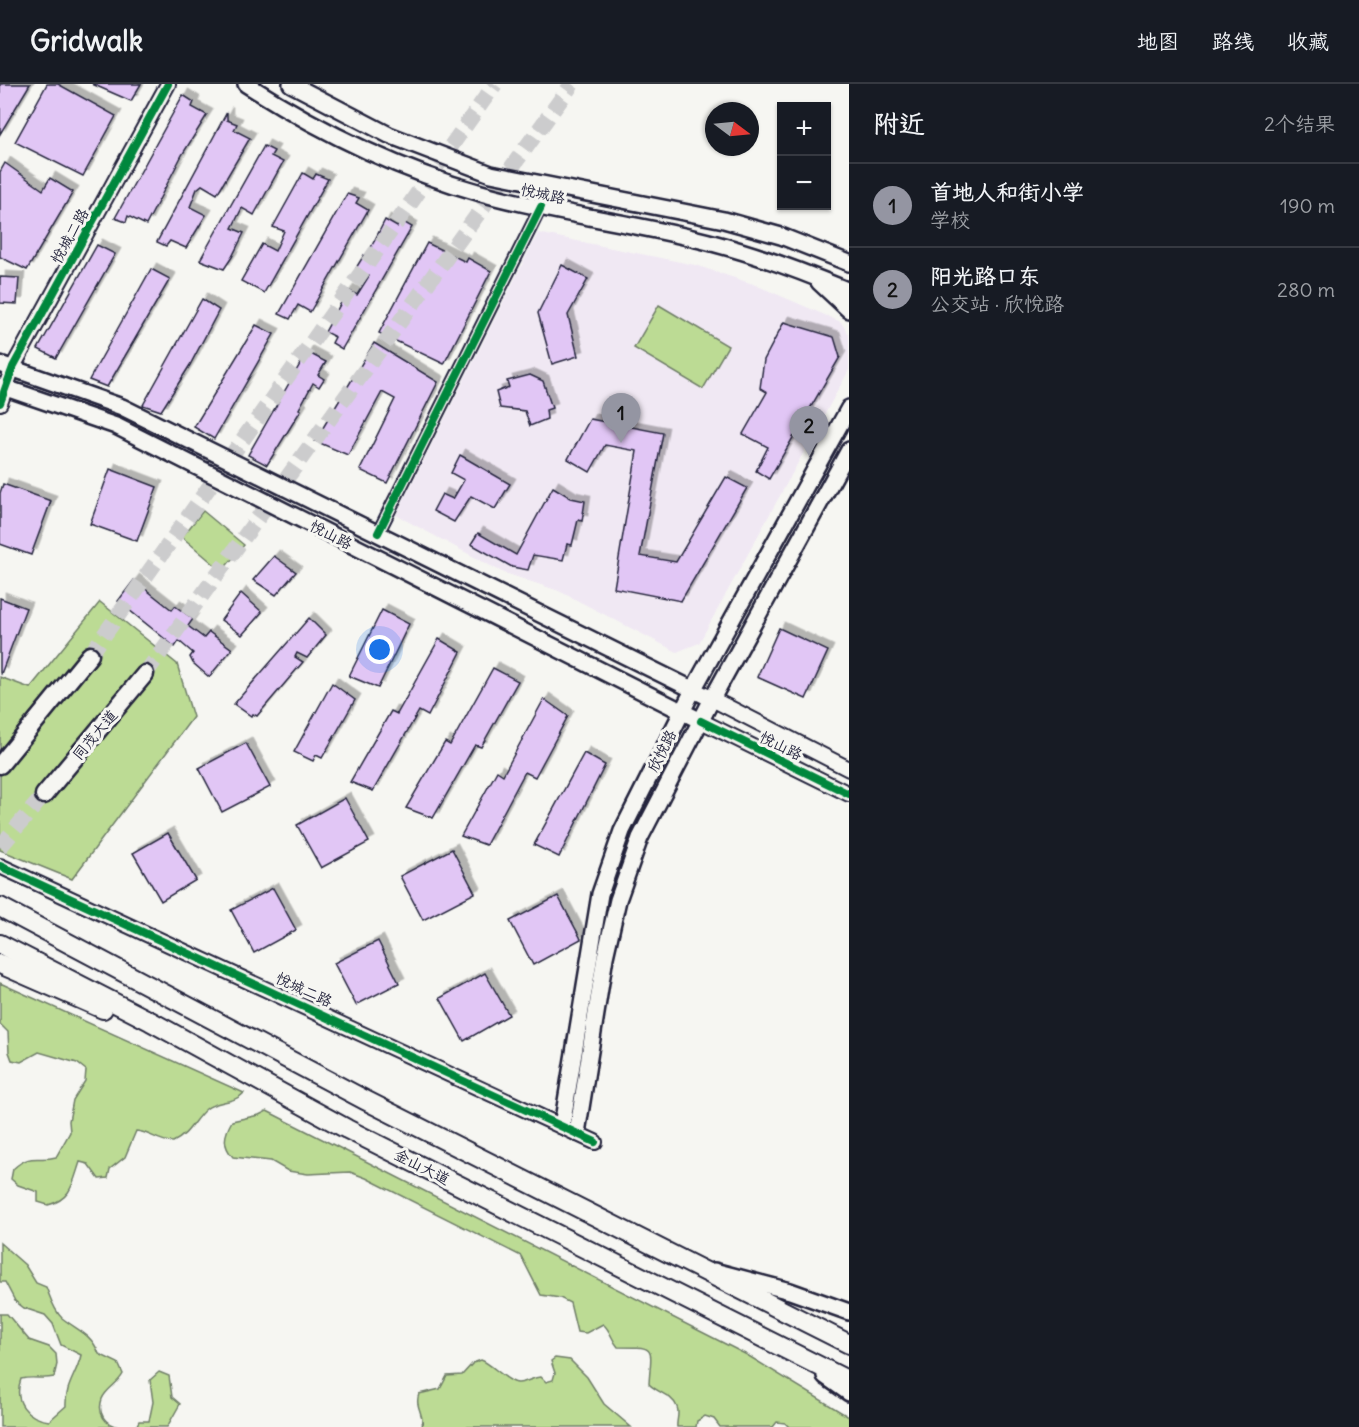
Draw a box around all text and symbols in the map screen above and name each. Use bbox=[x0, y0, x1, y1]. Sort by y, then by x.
text: Gridwalk bbox=[30, 23, 143, 59]
text: 地图 bbox=[1137, 28, 1179, 55]
text: 路线 bbox=[1212, 28, 1254, 55]
text: 收藏 bbox=[1287, 28, 1329, 55]
north arrow bbox=[705, 102, 759, 156]
map controls bbox=[777, 102, 831, 210]
button: + bbox=[777, 102, 831, 156]
text: 附近 bbox=[873, 107, 925, 140]
text: 2个结果 bbox=[1264, 111, 1335, 136]
button: − bbox=[777, 156, 831, 210]
text: 首地人和街小学 bbox=[930, 178, 1084, 206]
street label: 悦城路 bbox=[519, 180, 567, 207]
text: 1 bbox=[889, 193, 896, 218]
text: 190 m bbox=[1280, 193, 1335, 218]
street label: 悦城二路 bbox=[47, 205, 92, 267]
text: 学校 bbox=[930, 207, 970, 232]
text: 阳光路口东 bbox=[930, 262, 1040, 290]
text: 2 bbox=[887, 277, 898, 302]
text: 280 m bbox=[1277, 277, 1335, 302]
text: 公交站 · 欣悦路 bbox=[930, 291, 1064, 316]
pin: 1 bbox=[602, 394, 640, 443]
pin: 2 bbox=[790, 406, 828, 456]
street label: 悦山路 bbox=[307, 516, 356, 553]
your location bbox=[365, 635, 394, 664]
street label: 同茂大道 bbox=[68, 706, 121, 764]
street label: 欣悦路 bbox=[643, 726, 680, 775]
street label: 悦山路 bbox=[757, 727, 806, 764]
street label: 悦城二路 bbox=[273, 968, 335, 1011]
street label: 金山大道 bbox=[391, 1144, 453, 1189]

